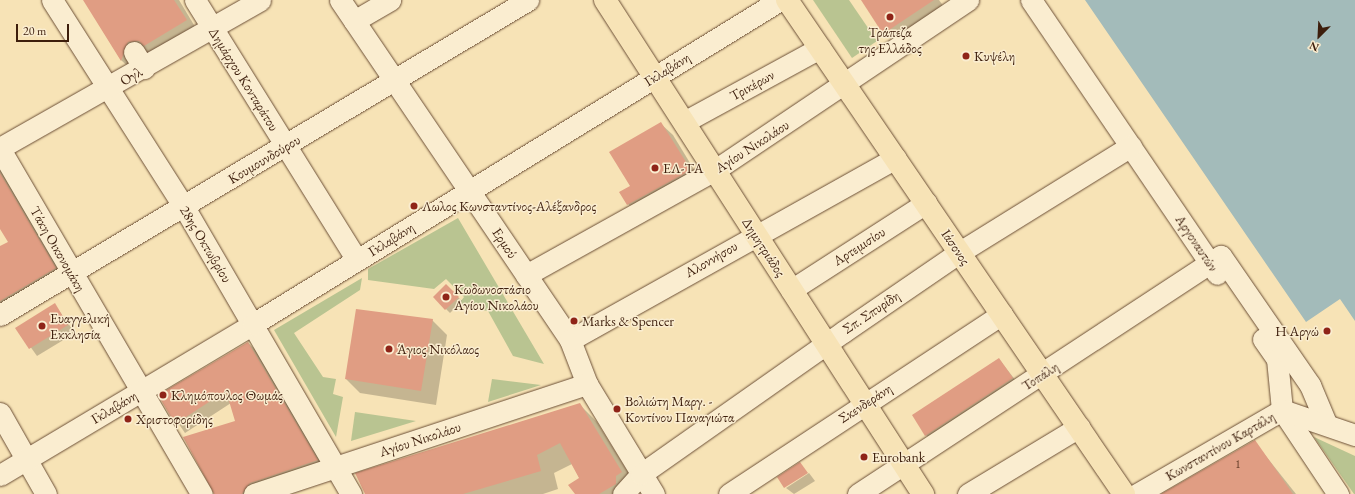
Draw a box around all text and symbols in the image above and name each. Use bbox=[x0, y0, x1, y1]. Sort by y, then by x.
marker: Τράπεζα της Ελλάδος bbox=[885, 12, 895, 22]
scale bar bbox=[18, 16, 71, 42]
north arrow bbox=[1299, 16, 1339, 56]
text: 20 m bbox=[23, 23, 46, 39]
street label: Δημάρχου Κονταράτου bbox=[205, 24, 283, 134]
place label: Τράπεζα της Ελλάδος bbox=[858, 24, 922, 56]
text: N bbox=[1307, 39, 1321, 55]
street label: Γκλαβάνη bbox=[641, 48, 693, 90]
place label: Κυψέλη bbox=[974, 48, 1015, 64]
marker: Κυψέλη bbox=[961, 51, 971, 61]
street label: Ογλ bbox=[117, 63, 145, 89]
street label: Τρικέρων bbox=[727, 66, 777, 104]
street label: Αγίου Νικολάου bbox=[712, 116, 792, 176]
street label: Κουμουνδούρου bbox=[225, 131, 303, 187]
place label: ΕΛ-ΤΑ bbox=[663, 160, 703, 176]
marker: ΕΛ-ΤΑ bbox=[650, 163, 660, 173]
place label: Λωλος Κωνσταντίνος-Αλέξανδρος bbox=[422, 198, 596, 214]
marker: Λωλος Κωνσταντίνος-Αλέξανδρος bbox=[409, 201, 419, 211]
street label: Τάκη Οικονομάκη bbox=[27, 203, 89, 295]
street label: 28ης Οκτωβρίου bbox=[177, 203, 235, 285]
street label: Αργοναυτών bbox=[1172, 212, 1222, 274]
street label: Δημητριάδος bbox=[739, 214, 789, 280]
street label: Γκλαβάνη bbox=[365, 218, 417, 260]
street label: Αρτεμισίου bbox=[830, 223, 888, 269]
street label: Ερμού bbox=[489, 225, 521, 261]
street label: Ιάσονος bbox=[938, 226, 974, 268]
street label: Αλοννήσου bbox=[682, 237, 740, 281]
place label: Κωδωνοστάσιο Αγίου Νικολάου bbox=[454, 281, 539, 314]
street label: Σπ. Σπυρίδη bbox=[839, 287, 903, 337]
marker: Κωδωνοστάσιο Αγίου Νικολάου bbox=[441, 292, 451, 302]
place label: Ευαγγελική Εκκλησία bbox=[50, 310, 110, 342]
place label: Marks & Spencer bbox=[582, 313, 674, 329]
marker: Marks & Spencer bbox=[569, 316, 579, 326]
marker: Ευαγγελική Εκκλησία bbox=[37, 321, 47, 331]
place label: Η Αργώ bbox=[1275, 323, 1319, 339]
marker: Η Αργώ bbox=[1322, 326, 1332, 336]
place label: Άγιος Νικόλαος bbox=[397, 341, 479, 357]
marker: Άγιος Νικόλαος bbox=[384, 344, 394, 354]
street label: Τοπάλη bbox=[1019, 358, 1061, 394]
street label: Σκενδεράνη bbox=[835, 380, 895, 426]
street label: Γκλαβάνη bbox=[88, 387, 140, 427]
place label: Κλημόπουλος Θωμάς bbox=[171, 387, 283, 403]
marker: Κλημόπουλος Θωμάς bbox=[158, 390, 168, 400]
place label: Βολιώτη Μαργ. - Κοντίνου Παναγιώτα bbox=[625, 393, 734, 426]
marker: Βολιώτη Μαργ. - Κοντίνου Παναγιώτα bbox=[612, 404, 622, 414]
street label: Κωνσταντίνου Καρτάλη bbox=[1162, 408, 1278, 484]
place label: Χριστοφορίδης bbox=[136, 411, 213, 427]
marker: Χριστοφορίδης bbox=[123, 414, 133, 424]
street label: Αγίου Νικολάου bbox=[377, 418, 463, 460]
place label: Eurobank bbox=[872, 449, 925, 465]
marker: Eurobank bbox=[859, 452, 869, 462]
house number: 1 bbox=[1235, 458, 1241, 472]

